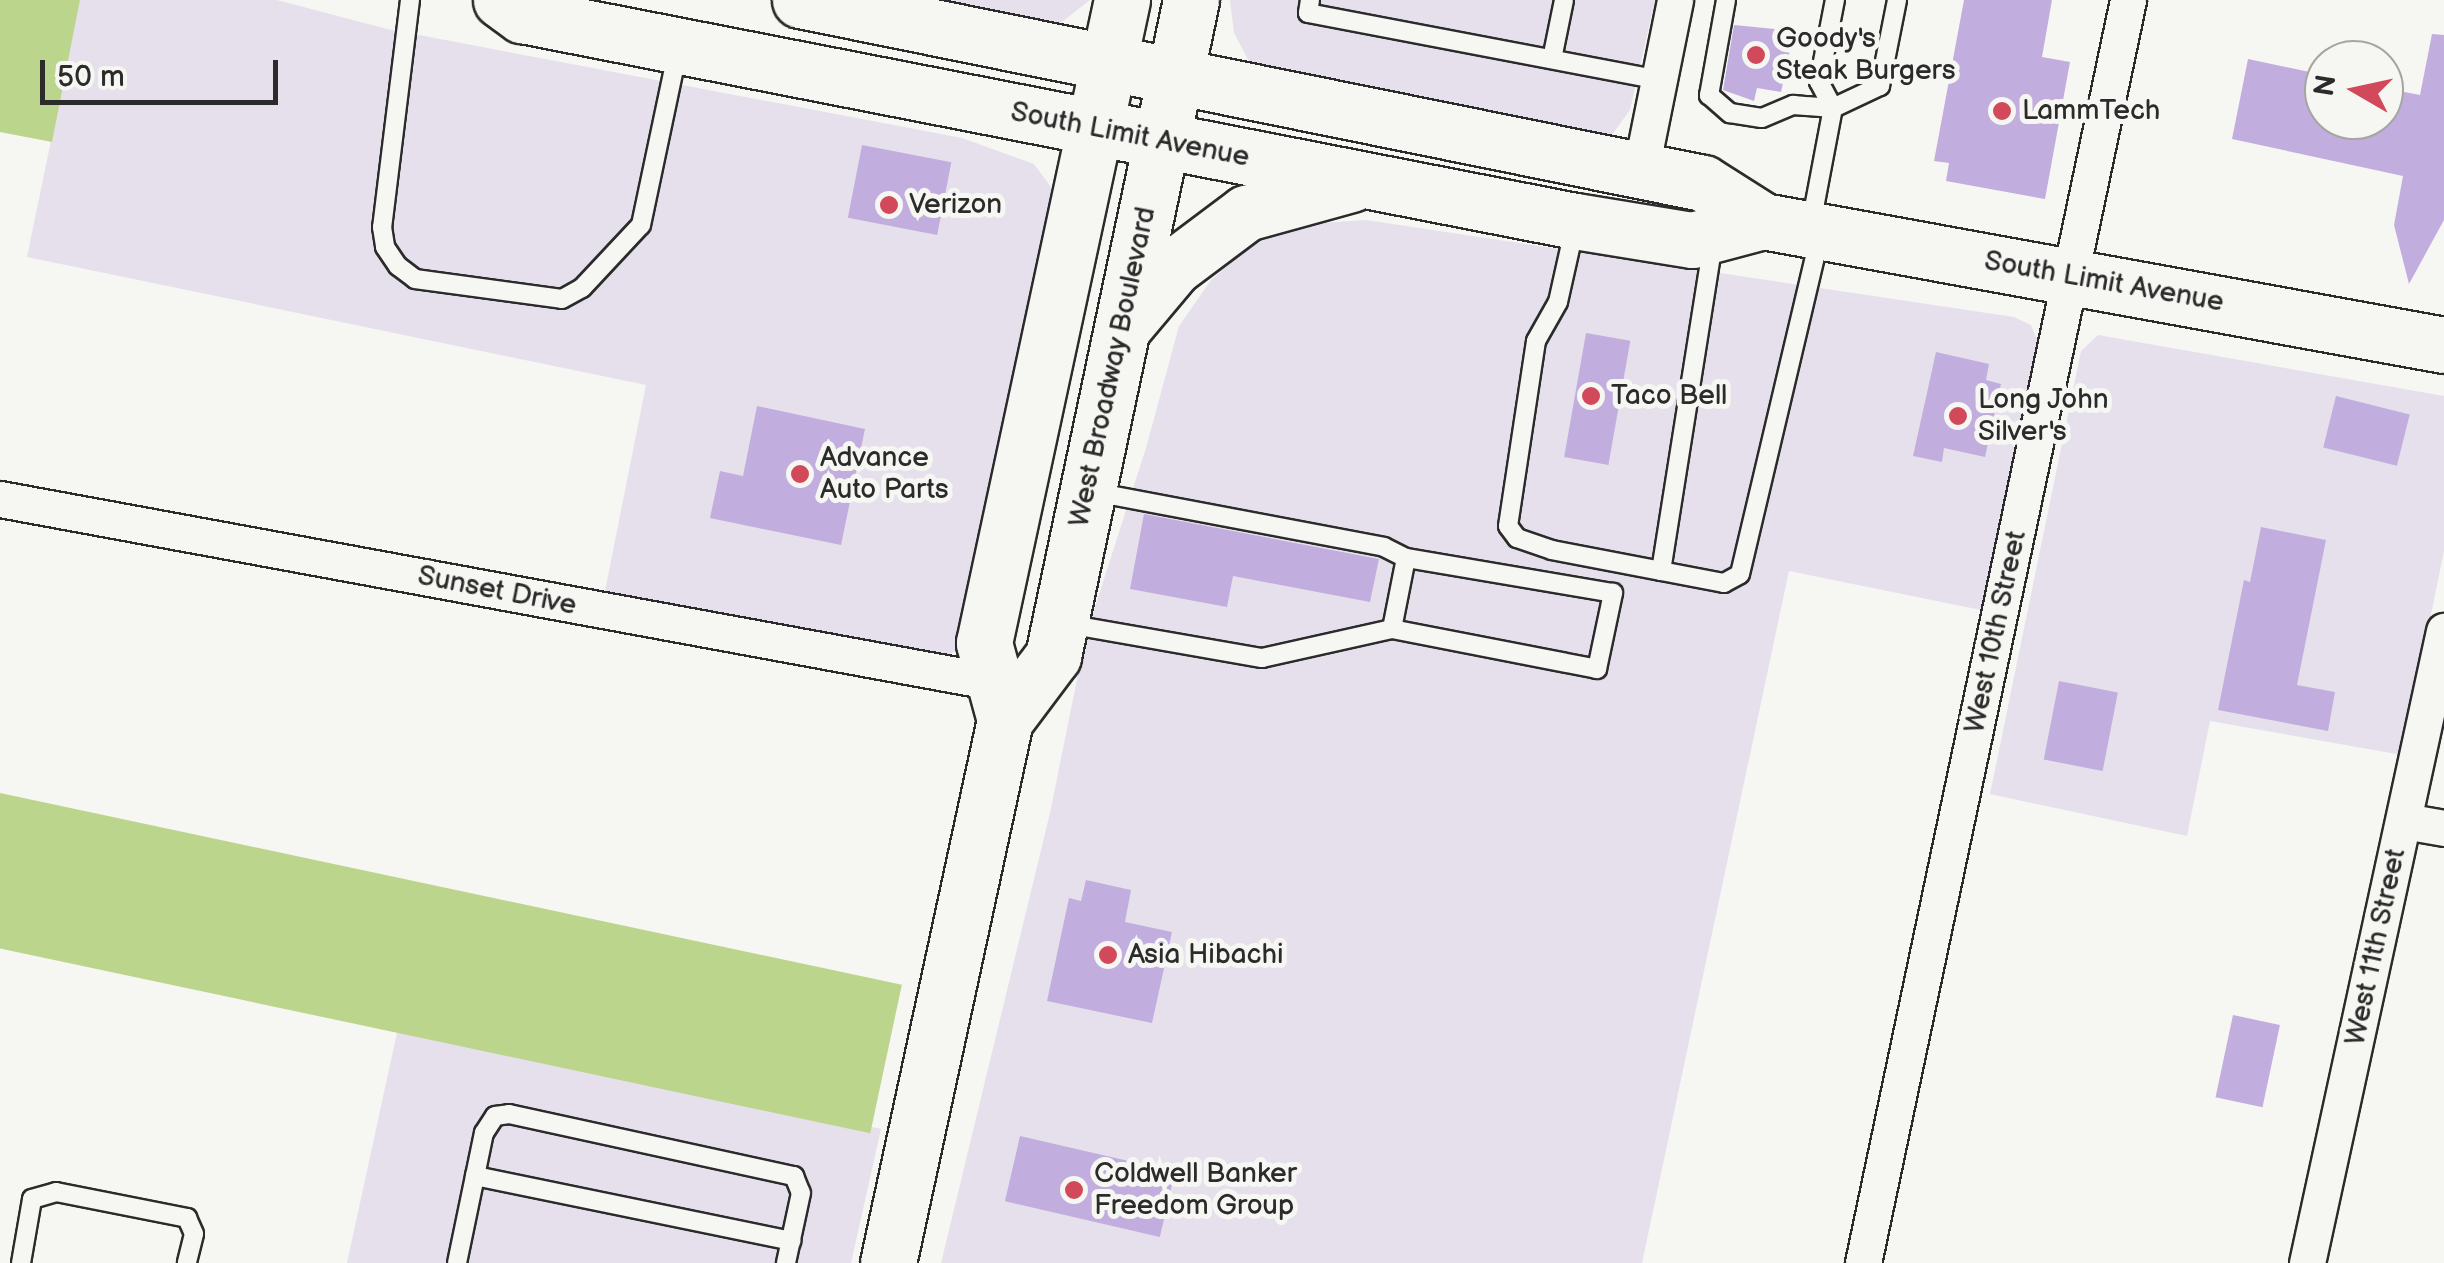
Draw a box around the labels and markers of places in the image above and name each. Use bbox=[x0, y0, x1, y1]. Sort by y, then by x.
place label: Goody's Steak Burgers bbox=[1776, 22, 1956, 88]
marker: Goody's Steak Burgers bbox=[1745, 44, 1767, 66]
place label: LammTech bbox=[2022, 94, 2160, 128]
marker: LammTech bbox=[1991, 100, 2013, 122]
place label: Verizon bbox=[909, 188, 1002, 222]
marker: Verizon bbox=[878, 194, 900, 216]
place label: Taco Bell bbox=[1611, 379, 1727, 413]
place label: Long John Silver's bbox=[1978, 383, 2110, 449]
marker: Taco Bell bbox=[1580, 385, 1602, 407]
marker: Long John Silver's bbox=[1947, 405, 1969, 427]
place label: Advance Auto Parts bbox=[820, 441, 949, 507]
marker: Advance Auto Parts bbox=[789, 463, 811, 485]
place label: Asia Hibachi bbox=[1128, 938, 1283, 972]
marker: Asia Hibachi bbox=[1097, 944, 1119, 966]
place label: Coldwell Banker Freedom Group bbox=[1094, 1157, 1297, 1223]
marker: Coldwell Banker Freedom Group bbox=[1063, 1179, 1085, 1201]

